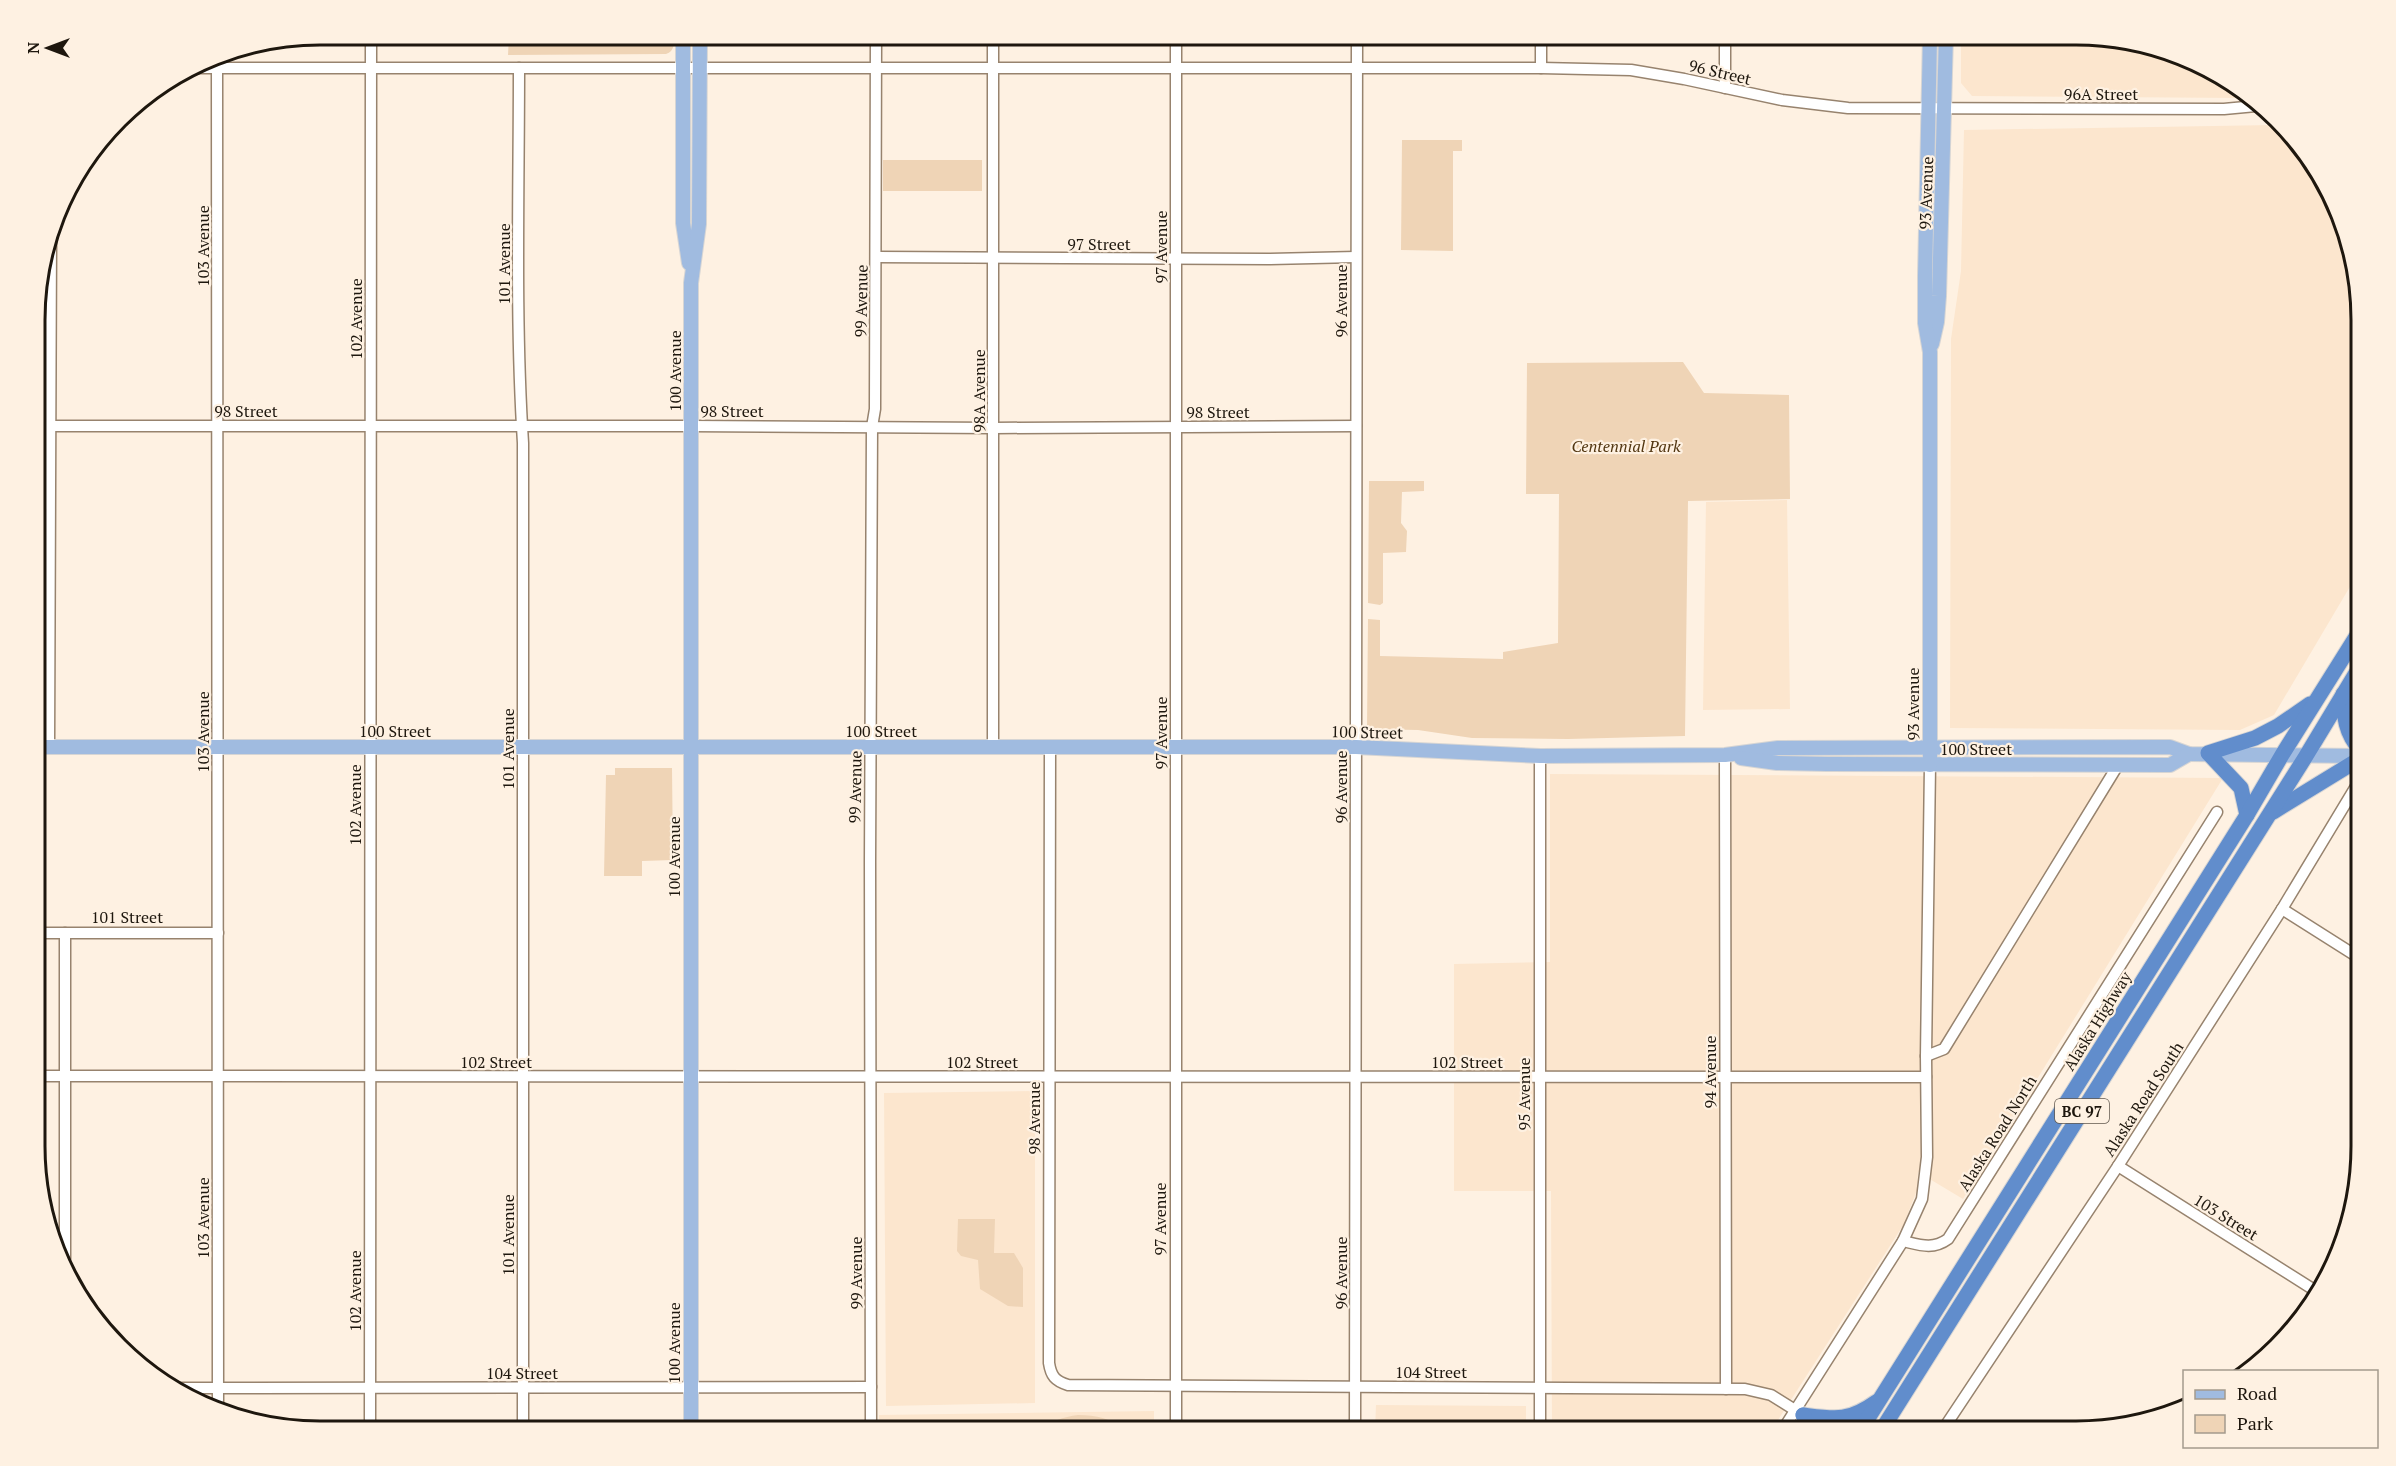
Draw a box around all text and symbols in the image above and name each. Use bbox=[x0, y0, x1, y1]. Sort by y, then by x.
north arrow bbox=[18, 18, 78, 78]
text: N bbox=[22, 42, 44, 54]
street label: 96 Street bbox=[1687, 54, 1754, 90]
street label: 96A Street bbox=[2064, 83, 2138, 105]
street label: 93 Avenue bbox=[1914, 156, 1938, 230]
street label: 103 Avenue bbox=[192, 205, 214, 287]
street label: 97 Avenue bbox=[1150, 210, 1172, 284]
street label: 101 Avenue bbox=[493, 223, 515, 305]
street label: 97 Street bbox=[1067, 233, 1131, 255]
street label: 99 Avenue bbox=[849, 264, 873, 338]
street label: 96 Avenue bbox=[1330, 264, 1352, 338]
street label: 102 Avenue bbox=[345, 278, 367, 360]
street label: 100 Avenue bbox=[664, 330, 686, 412]
street label: 98A Avenue bbox=[968, 349, 990, 433]
street label: 98 Street bbox=[214, 400, 278, 422]
street label: 98 Street bbox=[700, 400, 764, 422]
street label: 98 Street bbox=[1186, 401, 1250, 423]
park label: Centennial Park bbox=[1571, 435, 1681, 457]
street label: 93 Avenue bbox=[1902, 667, 1924, 741]
street label: 103 Avenue bbox=[192, 691, 214, 773]
street label: 97 Avenue bbox=[1150, 696, 1172, 770]
street label: 101 Avenue bbox=[497, 708, 519, 790]
street label: 100 Street bbox=[359, 720, 431, 742]
street label: 100 Street bbox=[845, 720, 917, 742]
street label: 100 Street bbox=[1331, 720, 1403, 744]
street label: 100 Street bbox=[1940, 738, 2012, 760]
street label: 99 Avenue bbox=[843, 750, 867, 824]
street label: 96 Avenue bbox=[1330, 750, 1352, 824]
street label: 102 Avenue bbox=[344, 764, 366, 846]
street label: 100 Avenue bbox=[663, 816, 685, 898]
street label: 101 Street bbox=[91, 906, 163, 928]
street label: Alaska Highway bbox=[2058, 966, 2137, 1075]
street label: 94 Avenue bbox=[1699, 1035, 1721, 1109]
street label: Alaska Road South bbox=[2098, 1037, 2189, 1161]
street label: 102 Street bbox=[460, 1051, 532, 1073]
street label: 102 Street bbox=[946, 1051, 1018, 1073]
street label: 102 Street bbox=[1431, 1051, 1503, 1073]
street label: 95 Avenue bbox=[1513, 1057, 1535, 1131]
street label: Alaska Road North bbox=[1953, 1070, 2042, 1195]
street label: 98 Avenue bbox=[1023, 1081, 1045, 1155]
road number: BC 97 bbox=[2055, 1099, 2109, 1123]
street label: 103 Avenue bbox=[192, 1177, 214, 1259]
street label: 97 Avenue bbox=[1149, 1182, 1171, 1256]
street label: 103 Street bbox=[2190, 1189, 2262, 1245]
street label: 101 Avenue bbox=[497, 1194, 519, 1276]
street label: 99 Avenue bbox=[845, 1236, 867, 1310]
street label: 96 Avenue bbox=[1330, 1236, 1352, 1310]
street label: 102 Avenue bbox=[344, 1250, 366, 1332]
street label: 100 Avenue bbox=[663, 1302, 685, 1384]
street label: 104 Street bbox=[1395, 1361, 1467, 1383]
street label: 104 Street bbox=[486, 1362, 558, 1384]
legend bbox=[2183, 1370, 2378, 1448]
text: Road bbox=[2237, 1381, 2277, 1405]
text: Park bbox=[2237, 1411, 2274, 1435]

